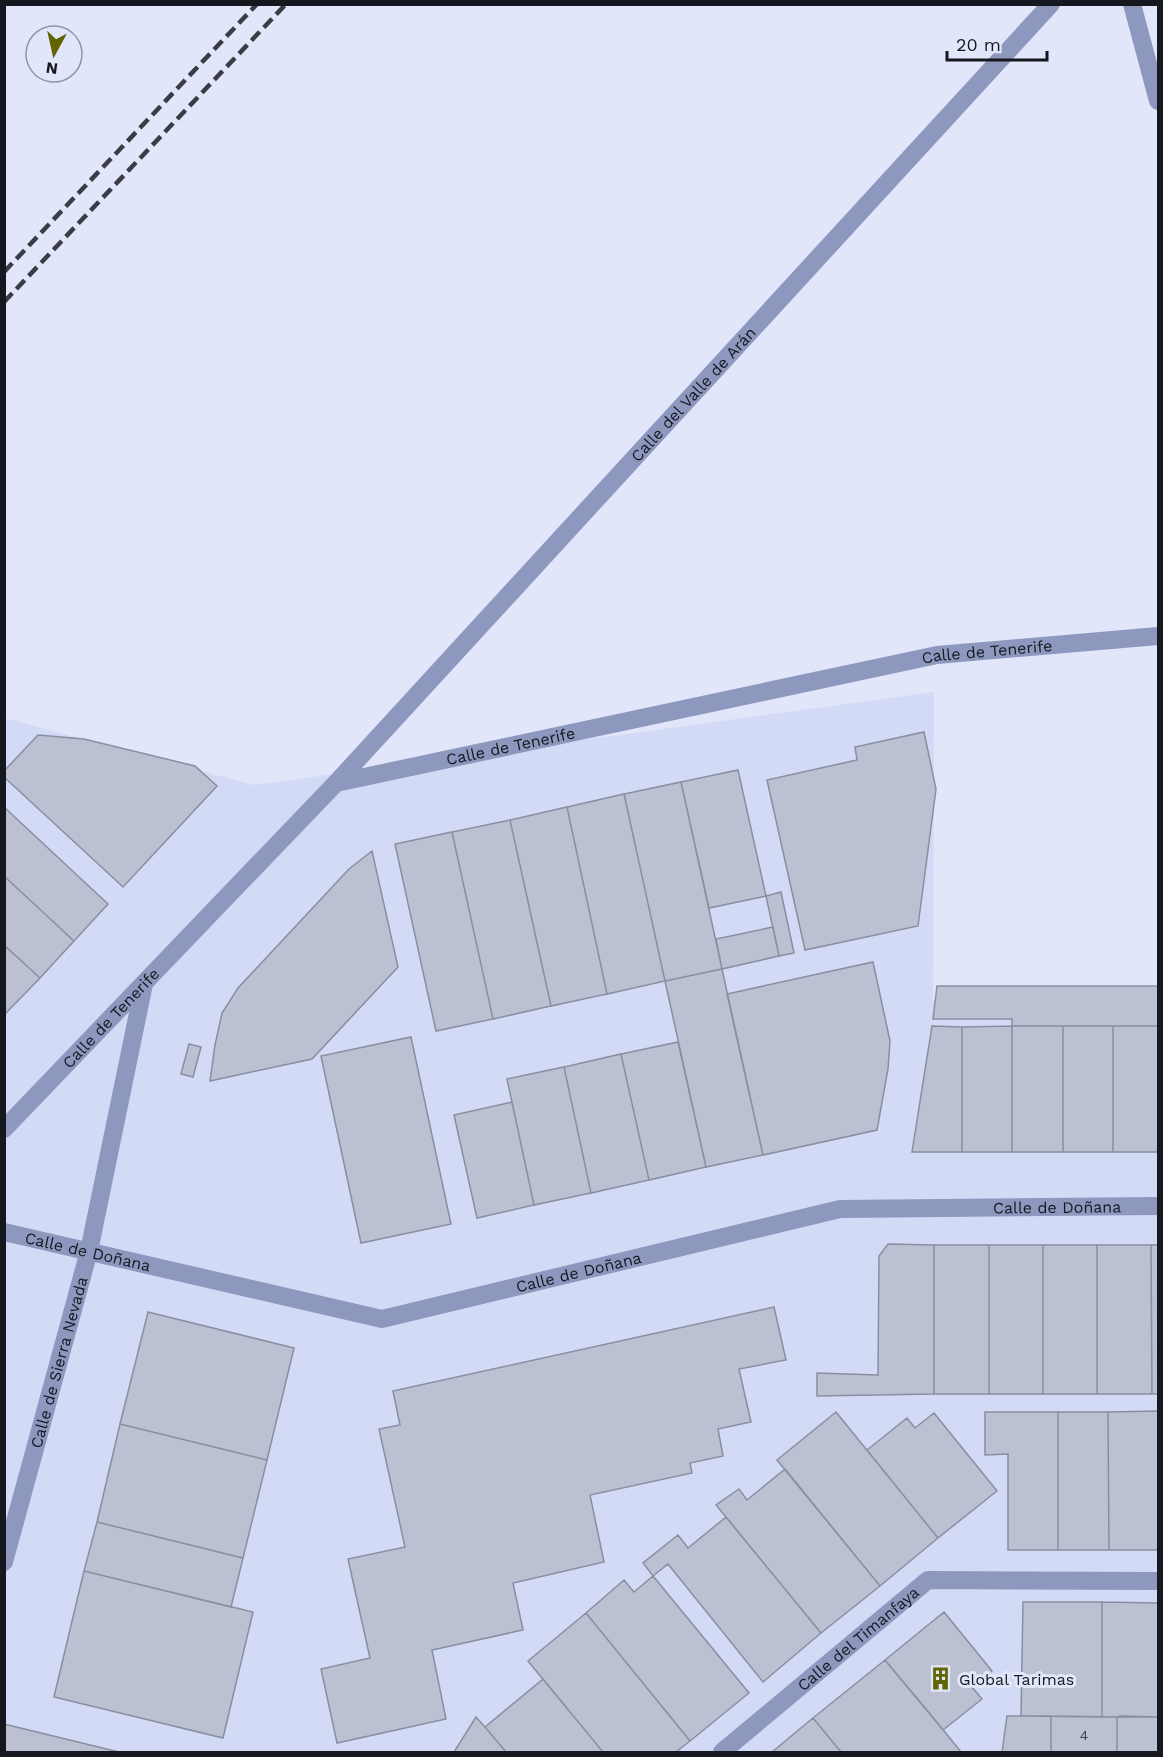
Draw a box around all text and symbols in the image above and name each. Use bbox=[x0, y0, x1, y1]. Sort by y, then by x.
north arrow bbox=[24, 24, 84, 84]
scale bar bbox=[947, 24, 1048, 62]
text: 20 m bbox=[956, 34, 1001, 55]
text: N bbox=[45, 58, 59, 79]
street label: Calle del Valle de Arán bbox=[627, 323, 760, 466]
street label: Calle de Tenerife bbox=[920, 636, 1053, 668]
street label: Calle de Tenerife bbox=[444, 723, 577, 769]
street label: Calle de Tenerife bbox=[59, 964, 163, 1072]
street label: Calle de Doñana bbox=[993, 1197, 1121, 1218]
street label: Calle de Doñana bbox=[23, 1228, 152, 1275]
street label: Calle de Doñana bbox=[514, 1248, 643, 1297]
street label: Calle de Sierra Nevada bbox=[27, 1275, 92, 1450]
street label: Calle del Timanfaya bbox=[794, 1583, 923, 1695]
building icon: Global Tarimas bbox=[928, 1666, 954, 1692]
place label: Global Tarimas bbox=[959, 1670, 1074, 1689]
house number: 4 bbox=[1080, 1727, 1088, 1743]

